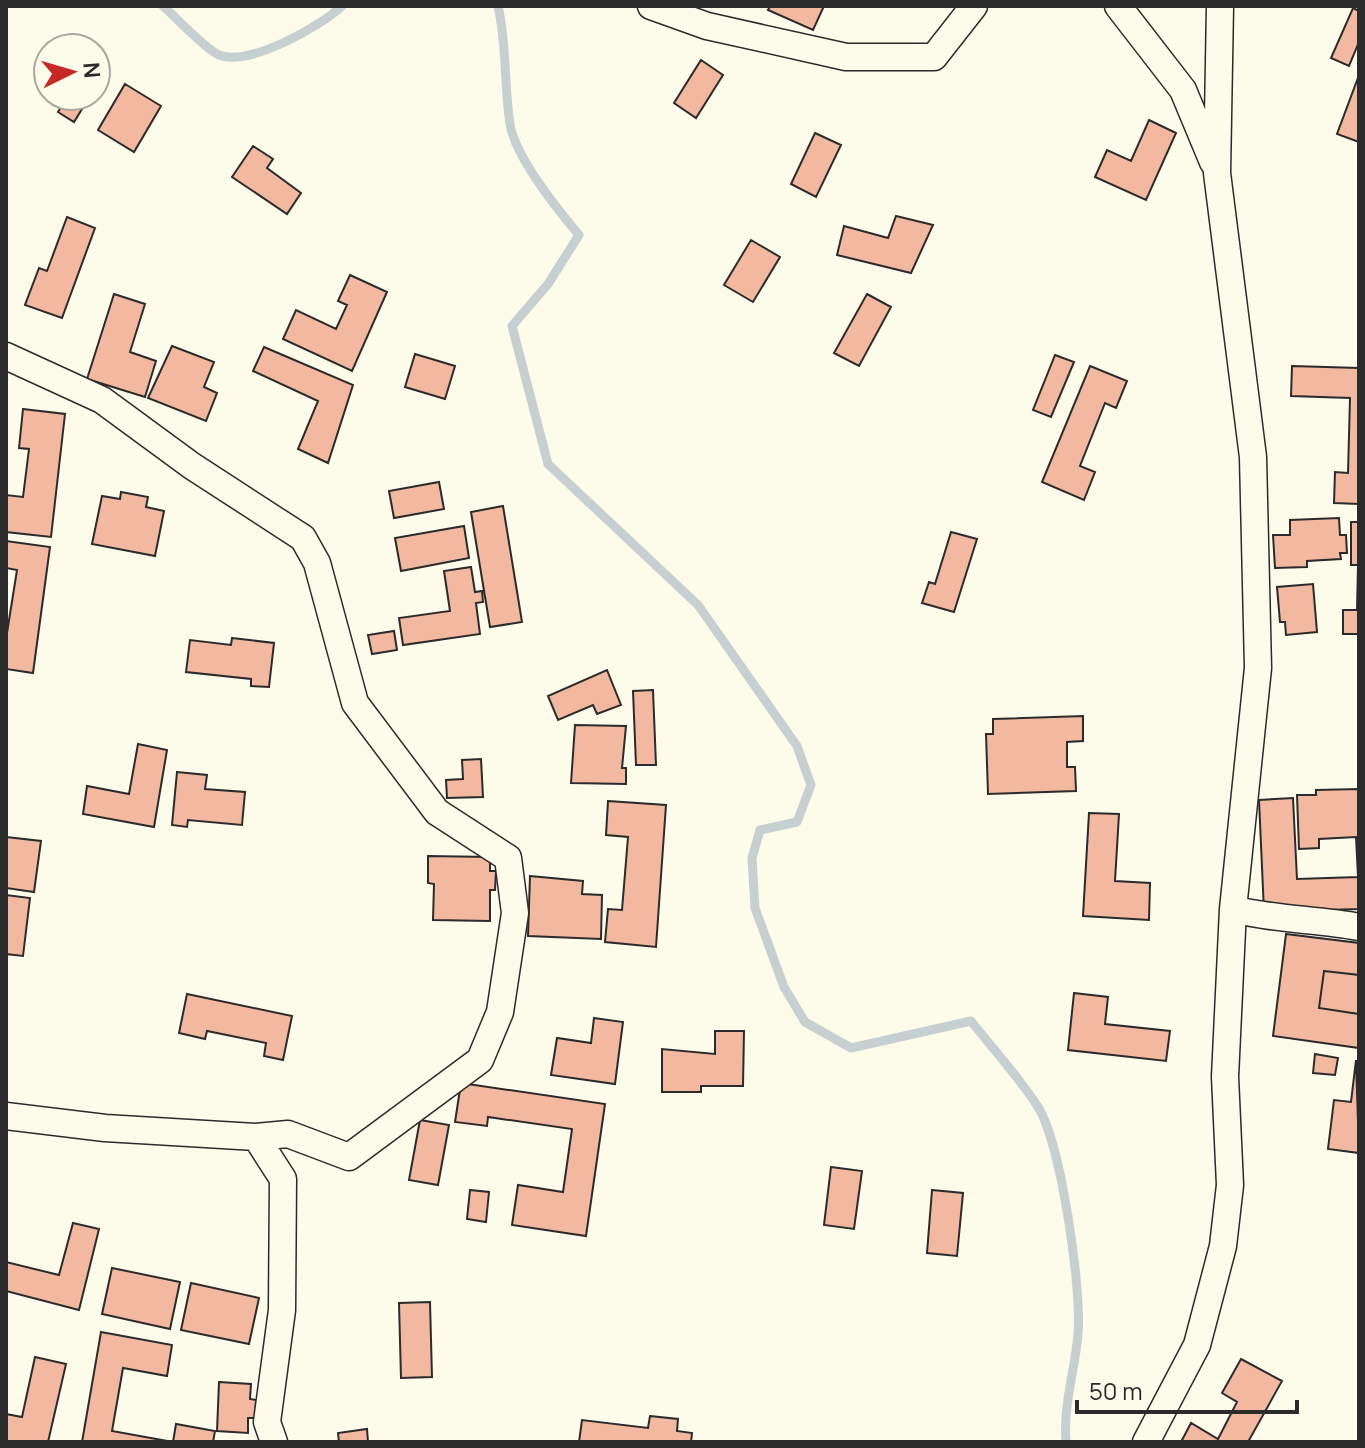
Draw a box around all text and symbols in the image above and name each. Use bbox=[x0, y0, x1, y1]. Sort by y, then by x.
north arrow bbox=[32, 32, 112, 112]
text: N bbox=[76, 61, 108, 79]
scale bar bbox=[1077, 1364, 1297, 1414]
text: 50 m bbox=[1089, 1374, 1143, 1407]

